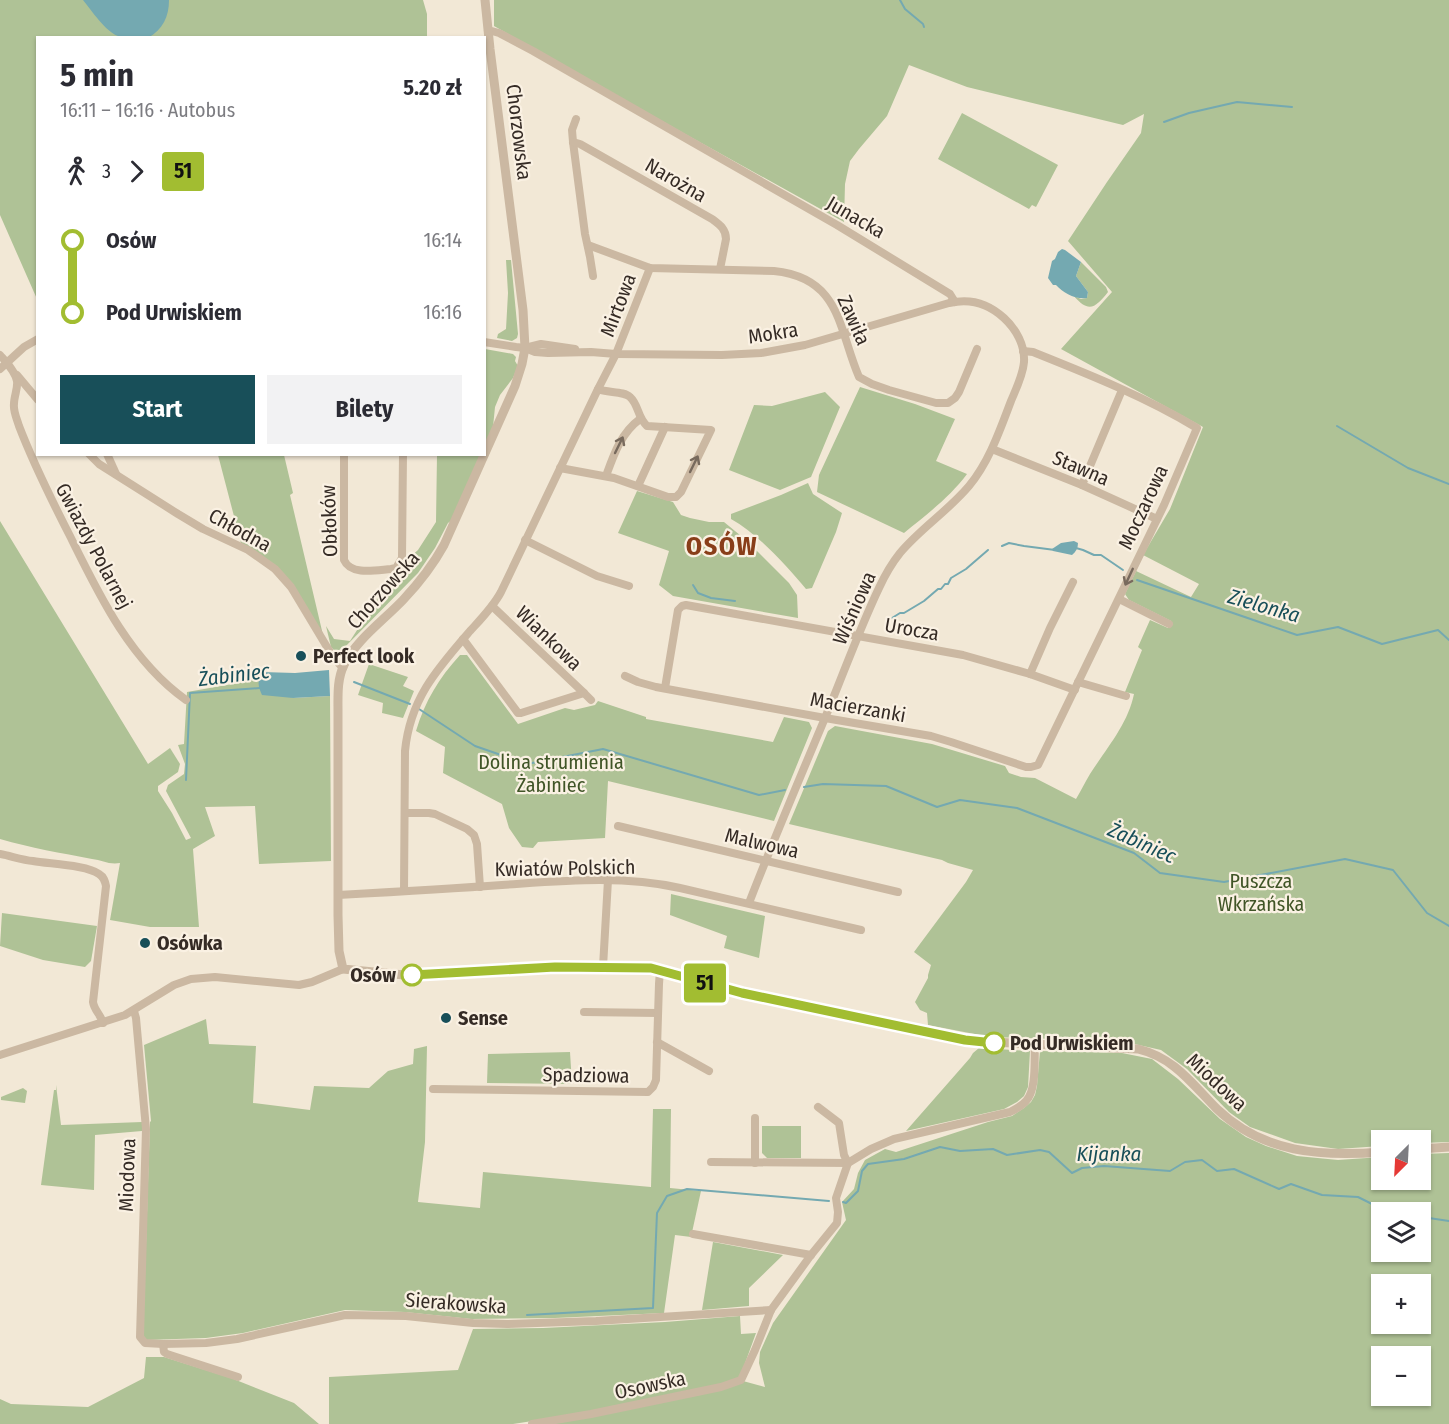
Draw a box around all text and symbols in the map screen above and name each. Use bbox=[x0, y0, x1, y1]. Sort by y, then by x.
text: 5 min bbox=[60, 55, 134, 95]
text: 5.20 zł bbox=[403, 74, 462, 101]
street label: Chorzowska bbox=[501, 83, 537, 181]
text: 16:11 – 16:16 · Autobus bbox=[60, 98, 235, 122]
street label: Narożna bbox=[641, 153, 711, 207]
icon: walk bbox=[60, 155, 93, 188]
icon: forward bbox=[120, 155, 153, 188]
text: 51 bbox=[174, 158, 192, 184]
text: 3 bbox=[102, 159, 111, 183]
street label: Junacka bbox=[822, 191, 890, 243]
text: Osów bbox=[106, 227, 156, 254]
text: 16:14 bbox=[423, 228, 462, 252]
street label: Mirtowa bbox=[595, 270, 641, 340]
street label: Zawiła bbox=[832, 291, 876, 349]
text: Pod Urwiskiem bbox=[106, 299, 242, 326]
text: 16:16 bbox=[423, 300, 462, 324]
street label: Mokra bbox=[746, 317, 800, 349]
button: Start bbox=[60, 375, 255, 444]
button: Bilety bbox=[267, 375, 462, 444]
one-way arrow bbox=[614, 436, 626, 454]
street label: Stawna bbox=[1049, 445, 1113, 491]
one-way arrow bbox=[689, 456, 701, 474]
street label: Moczarowa bbox=[1113, 461, 1173, 553]
street label: Gwiazdy Polarnej bbox=[51, 479, 137, 613]
street label: Obłoków bbox=[316, 485, 342, 557]
street label: Chłodna bbox=[205, 503, 275, 557]
district label: OSÓW bbox=[686, 530, 758, 562]
street label: Chorzowska bbox=[342, 546, 424, 634]
one-way arrow bbox=[1123, 567, 1135, 585]
street label: Wiśniowa bbox=[827, 568, 881, 648]
water label: Zielonka bbox=[1224, 583, 1303, 629]
street label: Wiankowa bbox=[511, 601, 587, 675]
street label: Urocza bbox=[883, 612, 941, 646]
place label: Perfect look bbox=[313, 644, 415, 668]
marker: Perfect look bbox=[294, 649, 308, 663]
water label: Żabiniec bbox=[196, 658, 272, 692]
street label: Macierzanki bbox=[808, 687, 908, 727]
park label: Dolina strumienia Żabiniec bbox=[478, 750, 624, 797]
water label: Żabiniec bbox=[1103, 816, 1181, 870]
street label: Malwowa bbox=[723, 823, 801, 863]
street label: Kwiatów Polskich bbox=[494, 855, 636, 881]
park label: Puszcza Wkrzańska bbox=[1218, 869, 1304, 916]
place label: Osówka bbox=[157, 931, 223, 955]
marker: Osówka bbox=[138, 936, 152, 950]
place label: Osów bbox=[350, 963, 396, 987]
marker: Osów bbox=[401, 964, 423, 986]
line badge: 51 bbox=[678, 964, 732, 1002]
text: 51 bbox=[696, 970, 714, 996]
place label: Sense bbox=[458, 1006, 508, 1030]
marker: Sense bbox=[439, 1011, 453, 1025]
place label: Pod Urwiskiem bbox=[1010, 1031, 1134, 1055]
marker: Pod Urwiskiem bbox=[983, 1032, 1005, 1054]
street label: Miodowa bbox=[1182, 1048, 1252, 1116]
street label: Spadziowa bbox=[542, 1062, 630, 1088]
north arrow bbox=[1371, 1130, 1431, 1190]
map controls bbox=[1371, 1130, 1431, 1406]
street label: Miodowa bbox=[114, 1138, 140, 1212]
water label: Kijanka bbox=[1077, 1141, 1141, 1167]
button: layers bbox=[1371, 1202, 1431, 1262]
button: + bbox=[1371, 1274, 1431, 1334]
street label: Sierakowska bbox=[405, 1288, 507, 1318]
button: − bbox=[1371, 1346, 1431, 1406]
street label: Osowska bbox=[612, 1366, 688, 1404]

